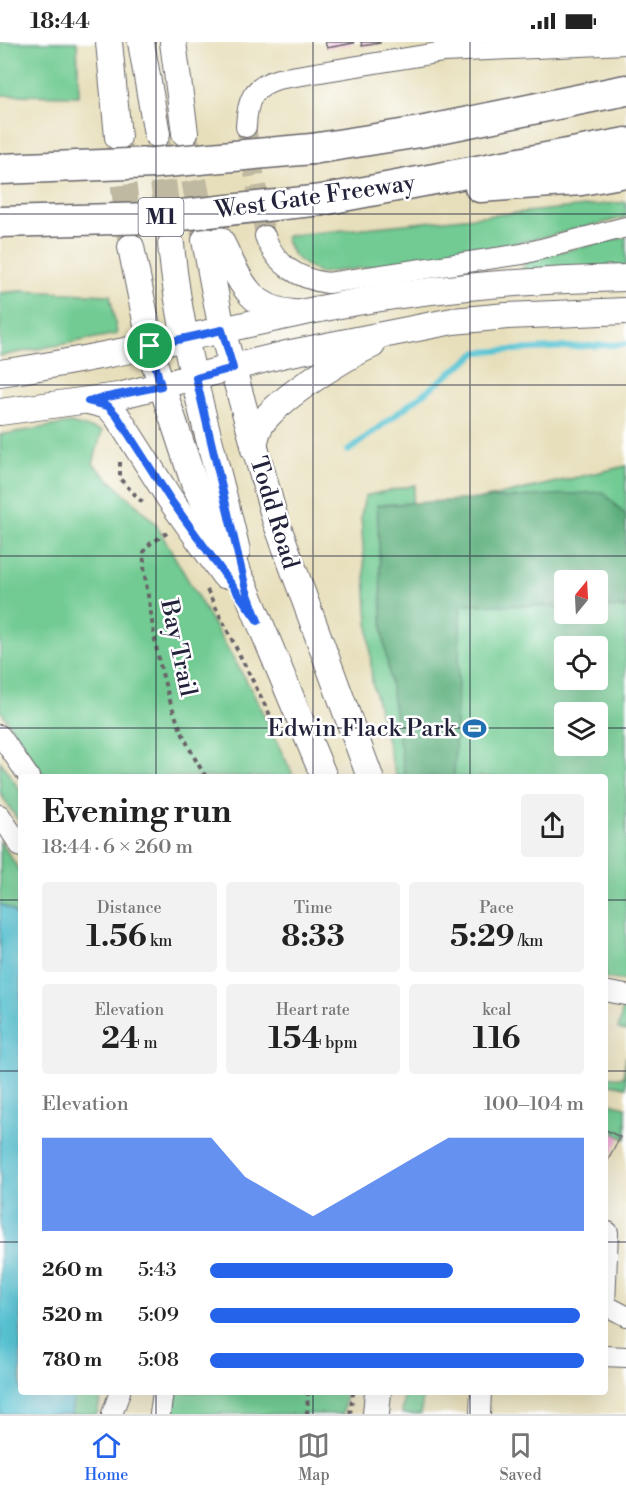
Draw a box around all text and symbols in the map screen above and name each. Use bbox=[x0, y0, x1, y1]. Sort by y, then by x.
text: 18:44 bbox=[30, 8, 90, 35]
street label: West Gate Freeway bbox=[212, 168, 417, 226]
road number: M1 bbox=[138, 198, 184, 236]
pin bbox=[124, 320, 175, 371]
icon: arrive bbox=[133, 329, 166, 362]
street label: Todd Road bbox=[243, 453, 305, 573]
north arrow bbox=[554, 570, 608, 624]
map controls bbox=[554, 570, 608, 756]
street label: Bay Trail bbox=[153, 596, 203, 699]
button: locate bbox=[554, 636, 608, 690]
button: layers bbox=[554, 702, 608, 756]
place label: Edwin Flack Park bbox=[267, 714, 457, 744]
sports icon: Edwin Flack Park bbox=[461, 716, 487, 742]
text: Evening run bbox=[42, 792, 231, 833]
button: share bbox=[521, 794, 584, 857]
text: 18:44 · 6 × 260 m bbox=[42, 835, 193, 860]
text: Distance bbox=[97, 898, 162, 918]
text: Time bbox=[294, 898, 332, 918]
text: Pace bbox=[479, 898, 514, 918]
text: 1.56 bbox=[86, 918, 147, 956]
text: 8:33 bbox=[281, 918, 345, 956]
text: 5:29 bbox=[450, 918, 515, 956]
text: km bbox=[147, 931, 172, 951]
text: /km bbox=[515, 931, 543, 951]
text: Elevation bbox=[95, 1000, 164, 1020]
text: Heart rate bbox=[276, 1000, 350, 1020]
text: kcal bbox=[482, 1000, 511, 1020]
text: 24 bbox=[101, 1020, 140, 1058]
text: 154 bbox=[268, 1020, 322, 1058]
text: 116 bbox=[473, 1020, 520, 1058]
text: m bbox=[140, 1033, 158, 1053]
text: bpm bbox=[322, 1033, 358, 1053]
text: Elevation bbox=[42, 1092, 129, 1117]
text: 100–104 m bbox=[484, 1092, 584, 1117]
text: 260 m bbox=[42, 1258, 103, 1283]
text: 5:43 bbox=[138, 1258, 176, 1283]
text: 520 m bbox=[42, 1303, 103, 1328]
text: 5:09 bbox=[138, 1303, 179, 1328]
text: 780 m bbox=[42, 1348, 102, 1373]
text: 5:08 bbox=[138, 1348, 179, 1373]
tab: Home bbox=[85, 1429, 128, 1485]
tab: Map bbox=[297, 1429, 330, 1485]
tab: Saved bbox=[499, 1429, 541, 1485]

